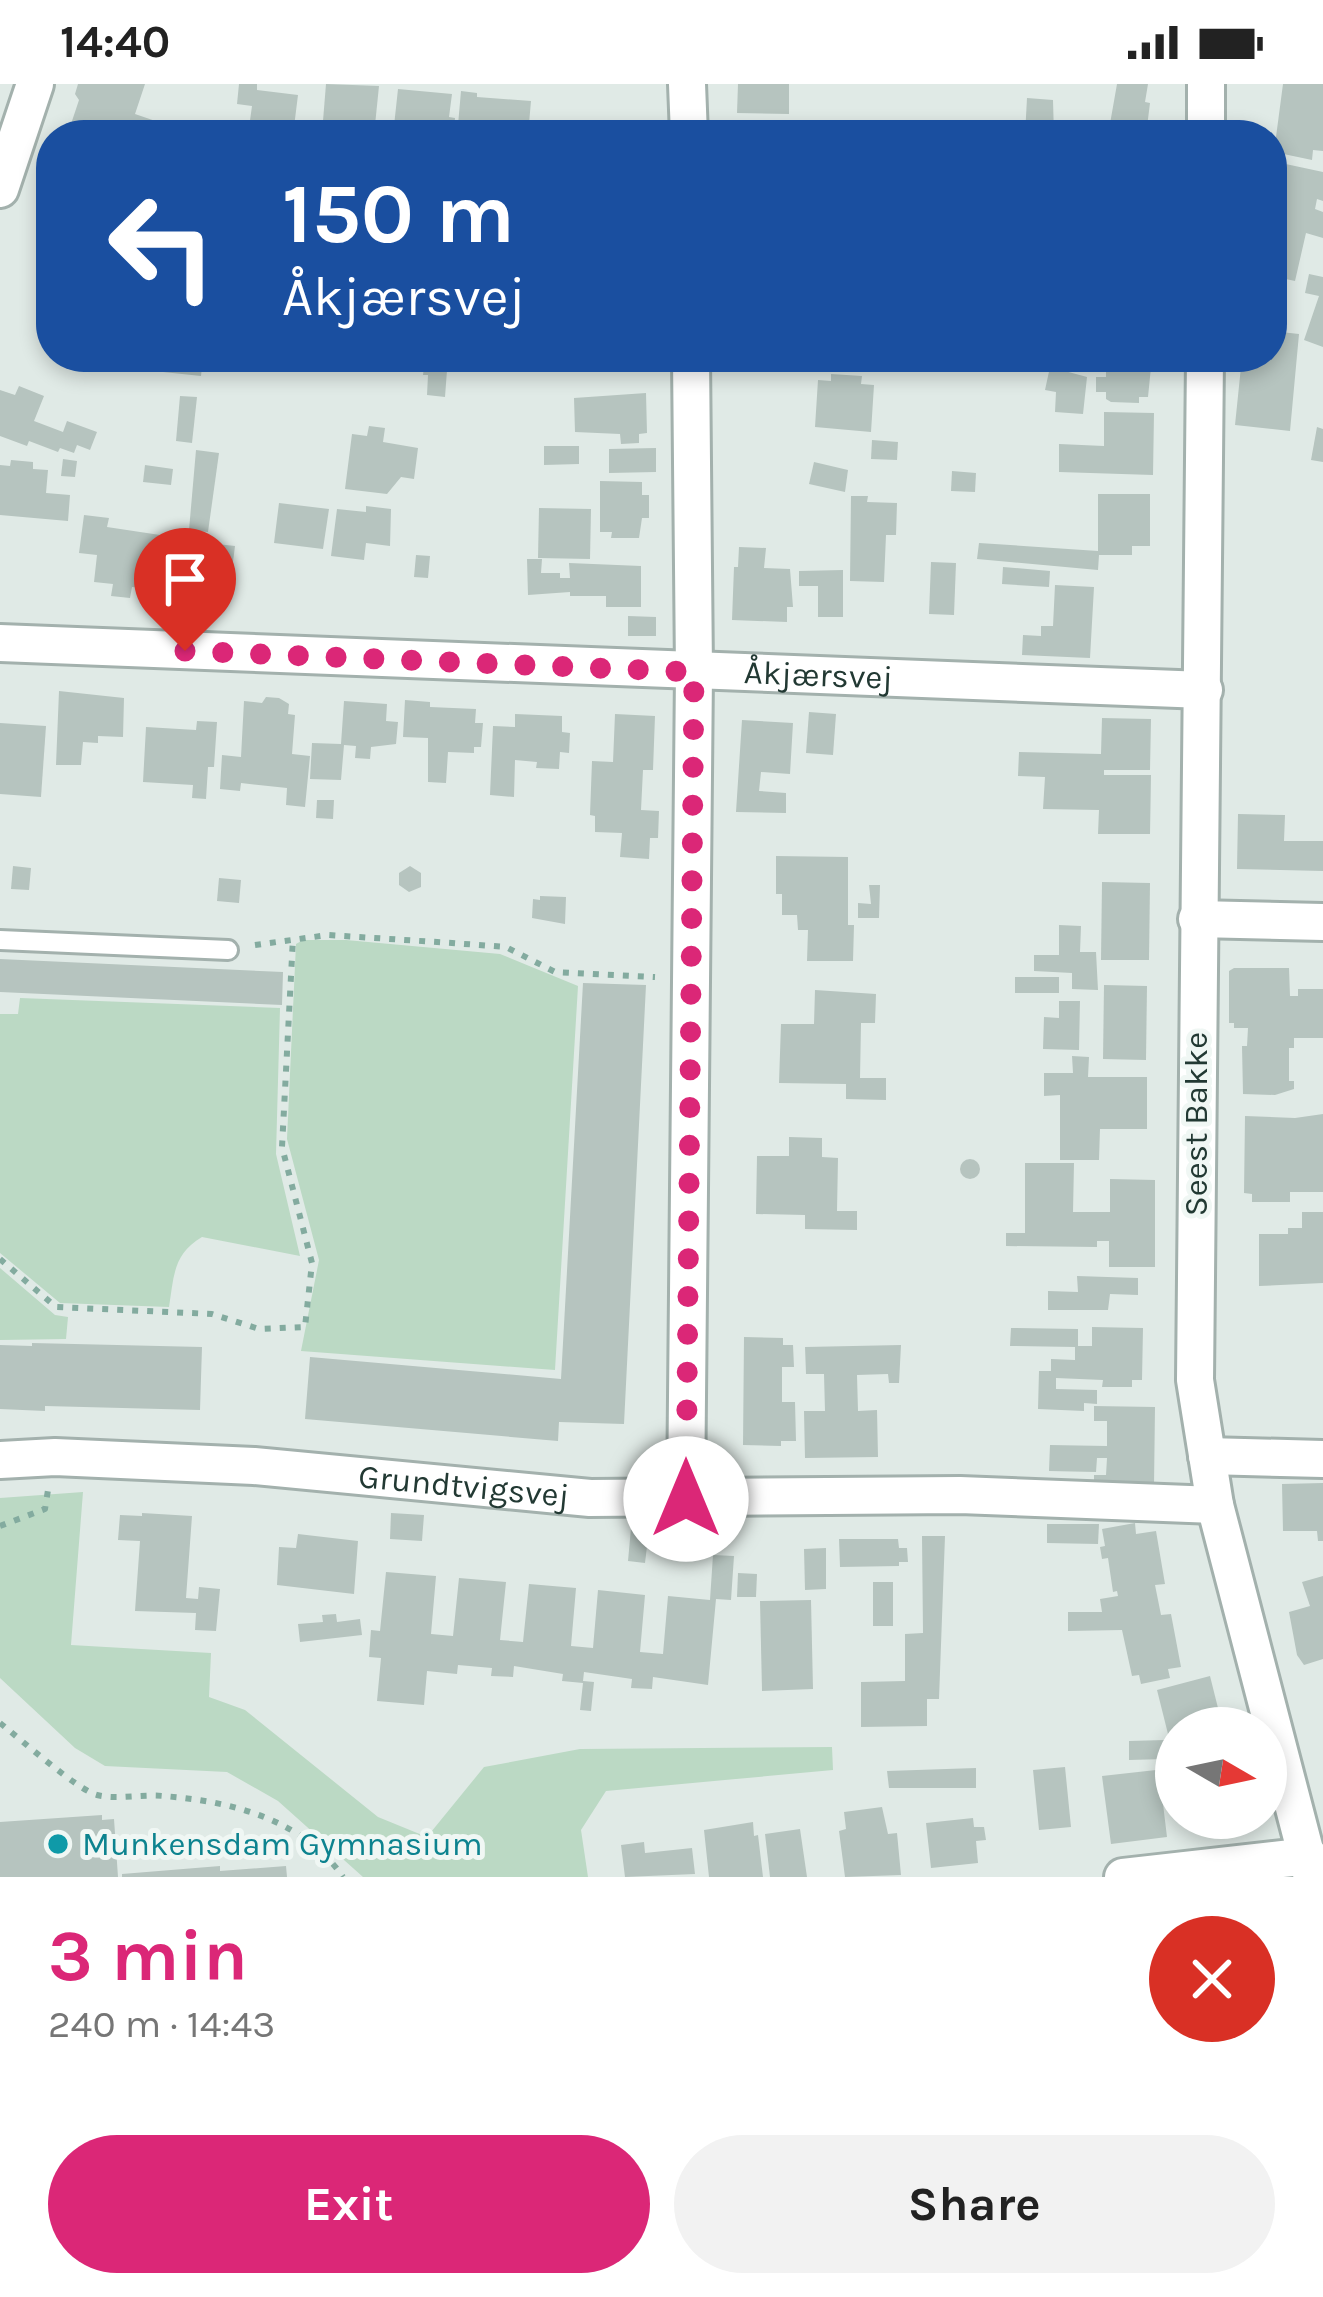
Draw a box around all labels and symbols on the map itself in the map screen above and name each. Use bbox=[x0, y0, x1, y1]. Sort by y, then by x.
pin bbox=[134, 528, 236, 651]
street label: Åkjærsvej bbox=[743, 653, 893, 697]
street label: Seest Bakke bbox=[1177, 1032, 1215, 1216]
position arrow bbox=[623, 1436, 749, 1562]
street label: Grundtvigsvej bbox=[357, 1457, 571, 1515]
north arrow bbox=[1155, 1707, 1287, 1839]
place label: Munkensdam Gymnasium bbox=[82, 1825, 483, 1863]
marker: Munkensdam Gymnasium bbox=[45, 1831, 71, 1857]

